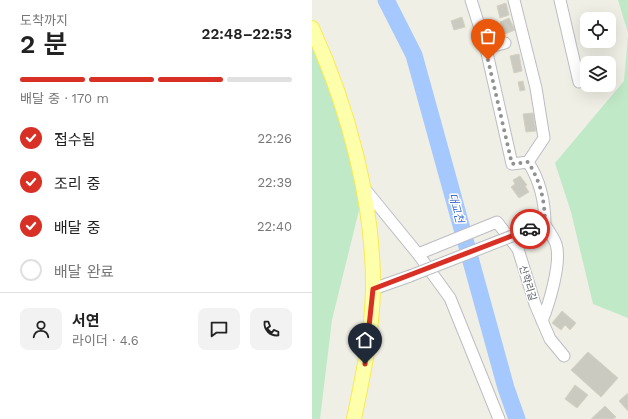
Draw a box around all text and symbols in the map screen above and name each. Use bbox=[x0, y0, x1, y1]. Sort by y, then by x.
map controls bbox=[580, 12, 616, 92]
button: locate bbox=[580, 12, 616, 48]
text: 도착까지 bbox=[20, 13, 68, 28]
pin bbox=[471, 19, 505, 60]
text: 22:48–22:53 bbox=[202, 25, 292, 43]
icon: bag bbox=[477, 25, 499, 47]
text: 2 분 bbox=[20, 29, 67, 59]
button: layers bbox=[580, 56, 616, 92]
text: 배달 중 · 170 m bbox=[20, 91, 109, 106]
icon: check bbox=[20, 127, 42, 149]
text: 접수됨 bbox=[54, 131, 95, 149]
text: 22:26 bbox=[258, 131, 292, 146]
icon: check bbox=[20, 171, 42, 193]
text: 조리 중 bbox=[54, 175, 101, 193]
text: 22:39 bbox=[257, 175, 292, 190]
water label: 대교천 bbox=[446, 192, 467, 226]
courier bbox=[510, 209, 550, 249]
icon: check bbox=[20, 215, 42, 237]
icon: car bbox=[519, 218, 541, 240]
text: 배달 중 bbox=[54, 219, 101, 237]
text: 22:40 bbox=[257, 219, 292, 234]
text: 배달 완료 bbox=[54, 263, 114, 281]
street label: 산학리길 bbox=[517, 264, 539, 302]
button: person bbox=[20, 308, 62, 350]
button: chat bbox=[198, 308, 240, 350]
button: phone bbox=[250, 308, 292, 350]
text: 서연 bbox=[72, 312, 100, 330]
pin bbox=[348, 323, 382, 364]
icon: home bbox=[354, 329, 376, 351]
text: 라이더 · 4.6 bbox=[72, 333, 139, 348]

